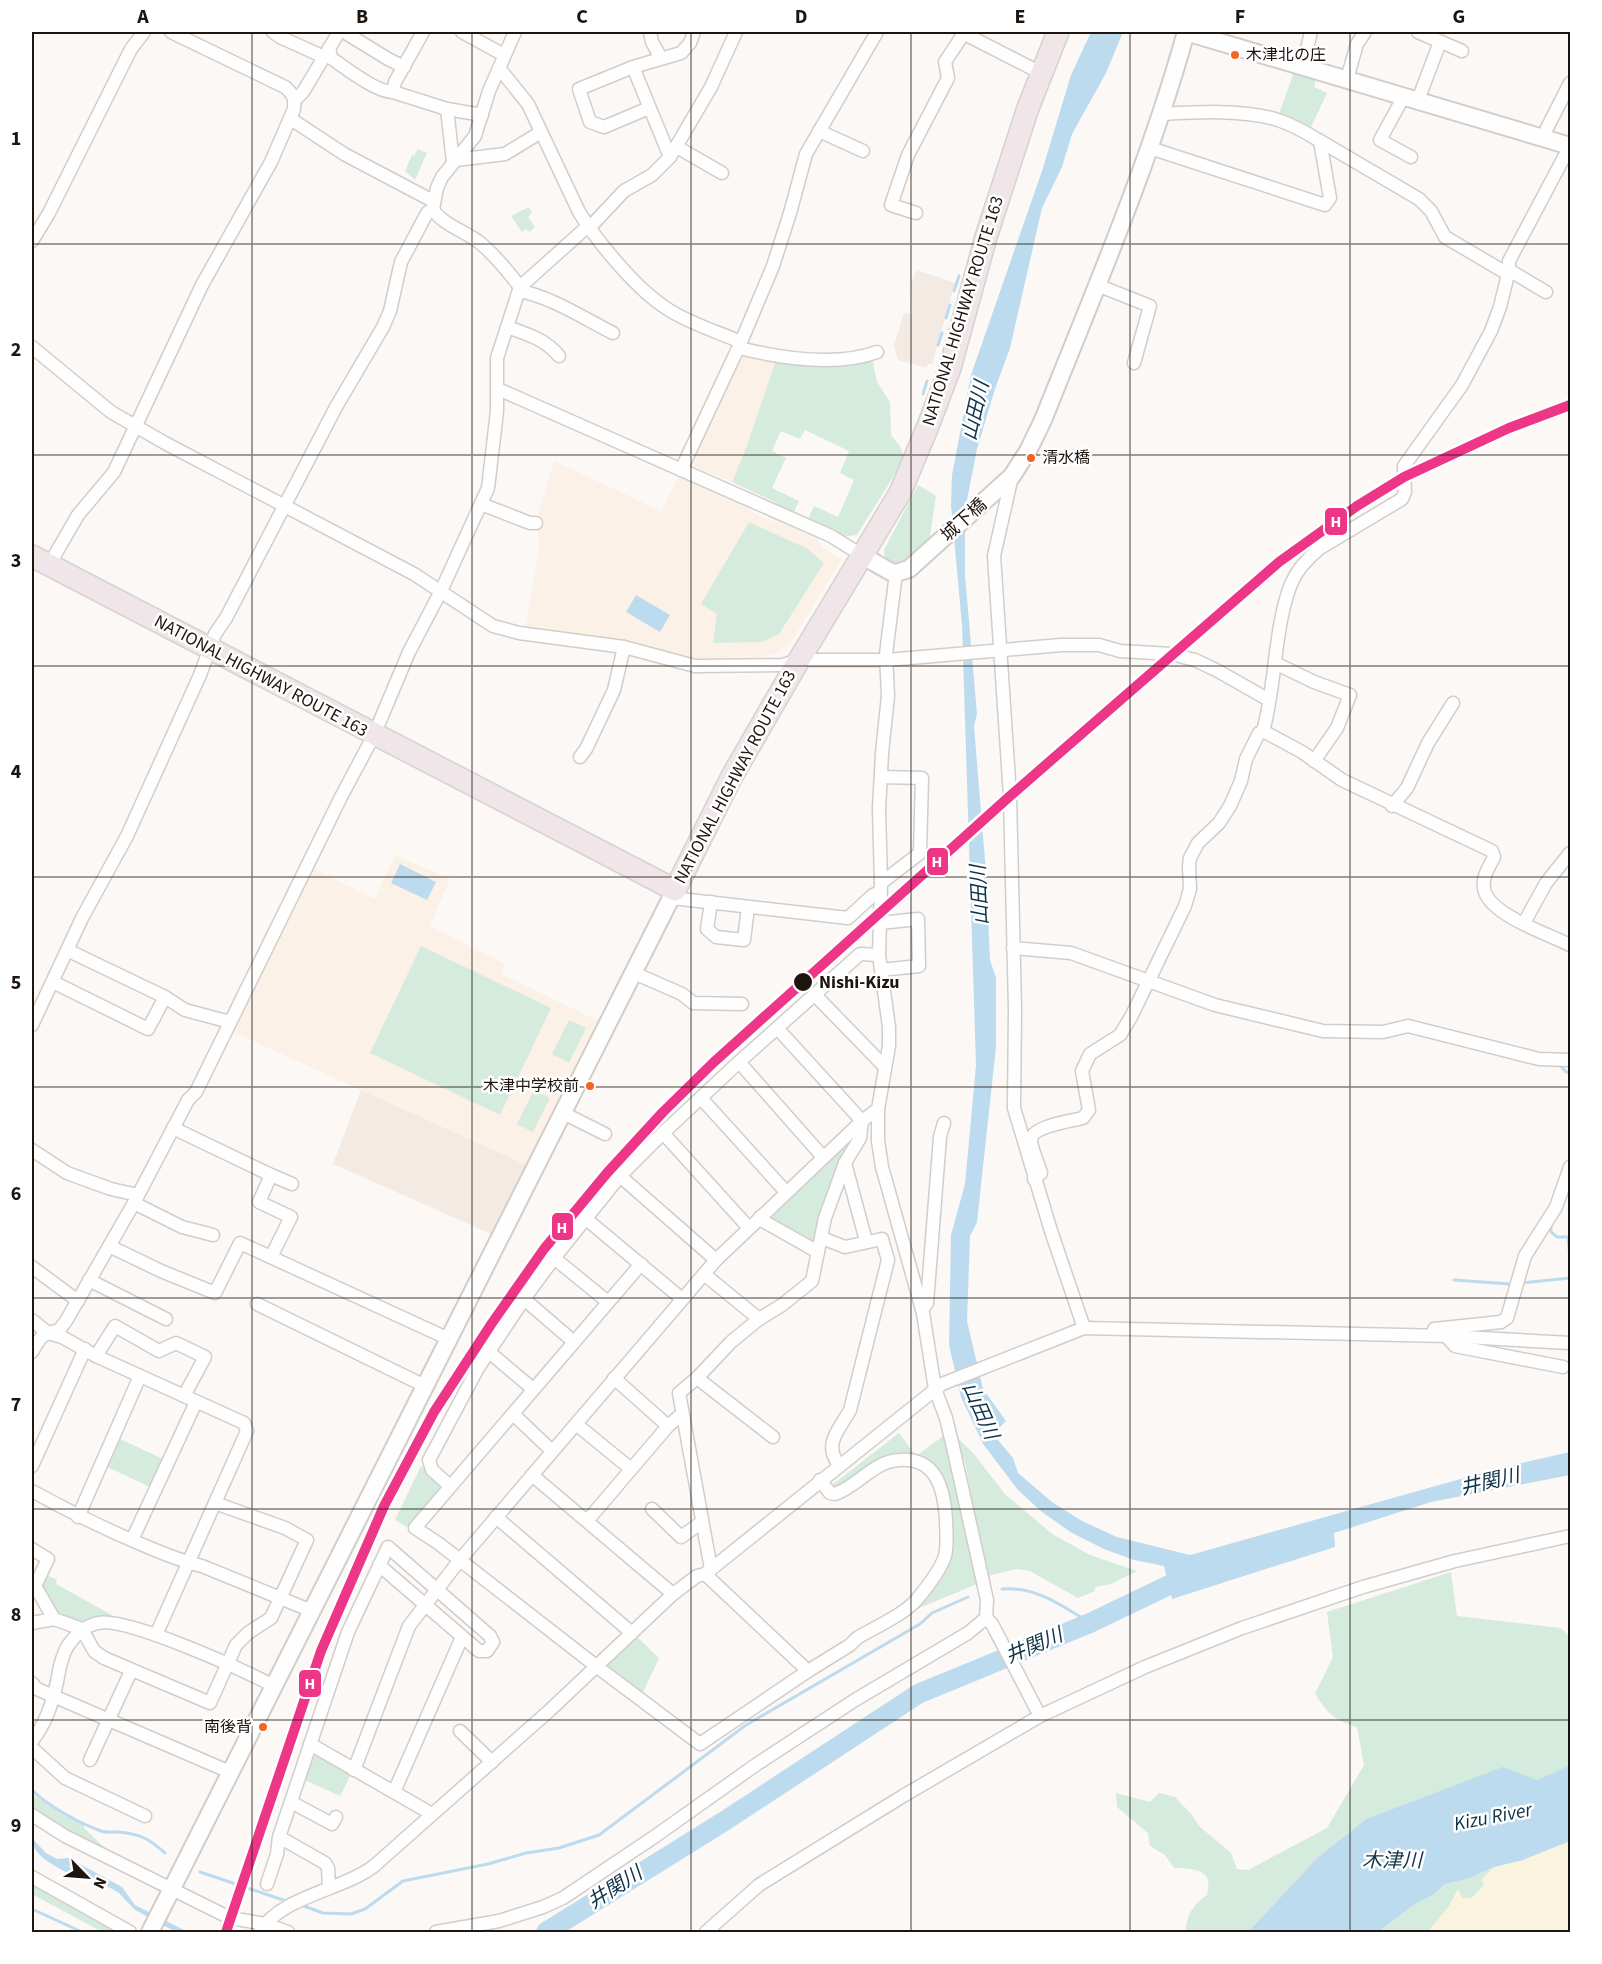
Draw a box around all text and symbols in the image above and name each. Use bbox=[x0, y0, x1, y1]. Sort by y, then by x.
text: A bbox=[136, 3, 149, 31]
text: B bbox=[356, 3, 368, 31]
text: C bbox=[576, 3, 588, 31]
text: D bbox=[795, 3, 807, 31]
text: E bbox=[1015, 3, 1025, 31]
text: F bbox=[1235, 3, 1245, 31]
text: G bbox=[1453, 3, 1465, 31]
place label: 木津北の庄 bbox=[1246, 44, 1326, 66]
marker: 木津北の庄 bbox=[1229, 49, 1241, 61]
text: 1 bbox=[11, 125, 21, 153]
street label: NATIONAL HIGHWAY ROUTE 163 bbox=[916, 193, 1010, 429]
text: 2 bbox=[11, 336, 21, 364]
water label: 山田川 bbox=[956, 377, 997, 443]
place label: 清水橋 bbox=[1042, 447, 1090, 469]
marker: 清水橋 bbox=[1025, 452, 1037, 464]
street label: 城下橋 bbox=[936, 493, 992, 547]
line badge: H bbox=[1324, 507, 1348, 536]
text: H bbox=[1331, 511, 1341, 533]
text: 3 bbox=[11, 547, 21, 575]
street label: NATIONAL HIGHWAY ROUTE 163 bbox=[150, 609, 372, 743]
street label: NATIONAL HIGHWAY ROUTE 163 bbox=[668, 666, 802, 888]
text: 4 bbox=[11, 758, 22, 786]
line badge: H bbox=[926, 847, 949, 876]
text: H bbox=[932, 851, 942, 873]
water label: 山田川 bbox=[964, 862, 996, 926]
text: 5 bbox=[11, 969, 21, 997]
place label: Nishi-Kizu bbox=[819, 970, 899, 995]
marker: Nishi-Kizu bbox=[792, 971, 814, 993]
place label: 木津中学校前 bbox=[483, 1075, 579, 1097]
marker: 木津中学校前 bbox=[584, 1080, 596, 1092]
text: 6 bbox=[11, 1180, 21, 1208]
line badge: H bbox=[551, 1212, 574, 1241]
text: H bbox=[557, 1217, 567, 1239]
water label: 山田川 bbox=[955, 1378, 1006, 1446]
text: 7 bbox=[11, 1391, 21, 1419]
water label: 井関川 bbox=[1458, 1461, 1524, 1502]
text: 8 bbox=[11, 1601, 21, 1629]
water label: 井関川 bbox=[1001, 1621, 1069, 1671]
line badge: H bbox=[298, 1669, 322, 1698]
text: H bbox=[305, 1673, 315, 1695]
place label: 南後背 bbox=[204, 1716, 252, 1738]
marker: 南後背 bbox=[257, 1721, 269, 1733]
water label: Kizu River bbox=[1451, 1795, 1536, 1838]
text: 9 bbox=[11, 1812, 21, 1840]
north arrow bbox=[57, 1847, 117, 1907]
water label: 木津川 bbox=[1362, 1847, 1424, 1875]
water label: 井関川 bbox=[582, 1859, 649, 1916]
text: N bbox=[87, 1873, 112, 1892]

